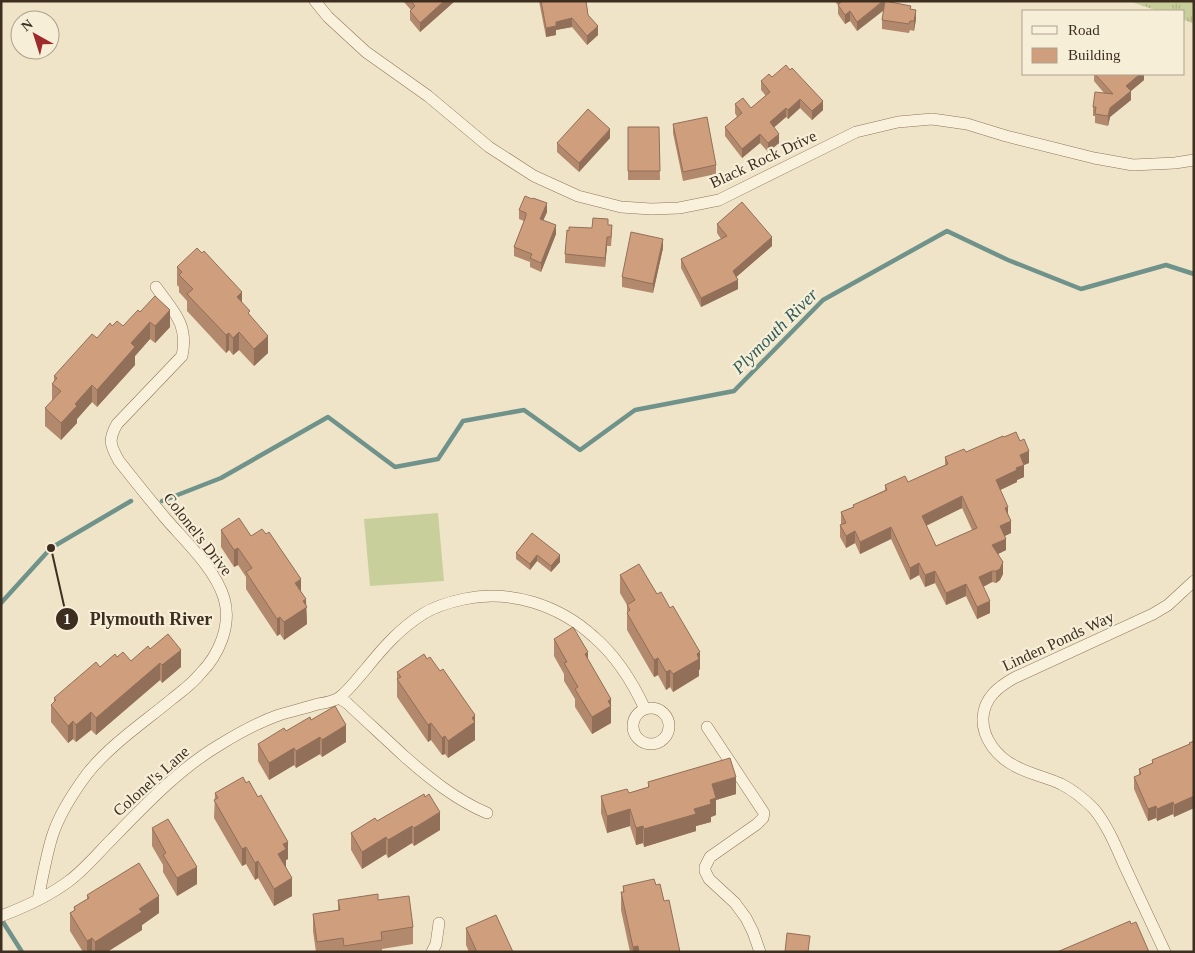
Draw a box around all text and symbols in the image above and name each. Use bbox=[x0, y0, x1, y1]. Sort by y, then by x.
north arrow bbox=[10, 10, 60, 60]
legend bbox=[1022, 10, 1185, 75]
text: N bbox=[18, 16, 36, 34]
text: Road bbox=[1068, 22, 1100, 38]
text: Building bbox=[1068, 47, 1121, 63]
street label: Black Rock Drive bbox=[707, 127, 819, 191]
water label: Plymouth River bbox=[727, 283, 823, 379]
street label: Colonel's Drive bbox=[160, 489, 236, 579]
callout: Plymouth River bbox=[55, 602, 222, 635]
street label: Linden Ponds Way bbox=[1000, 608, 1117, 675]
text: Plymouth River bbox=[90, 609, 212, 629]
text: 1 bbox=[63, 611, 71, 627]
street label: Colonel's Lane bbox=[110, 743, 192, 819]

